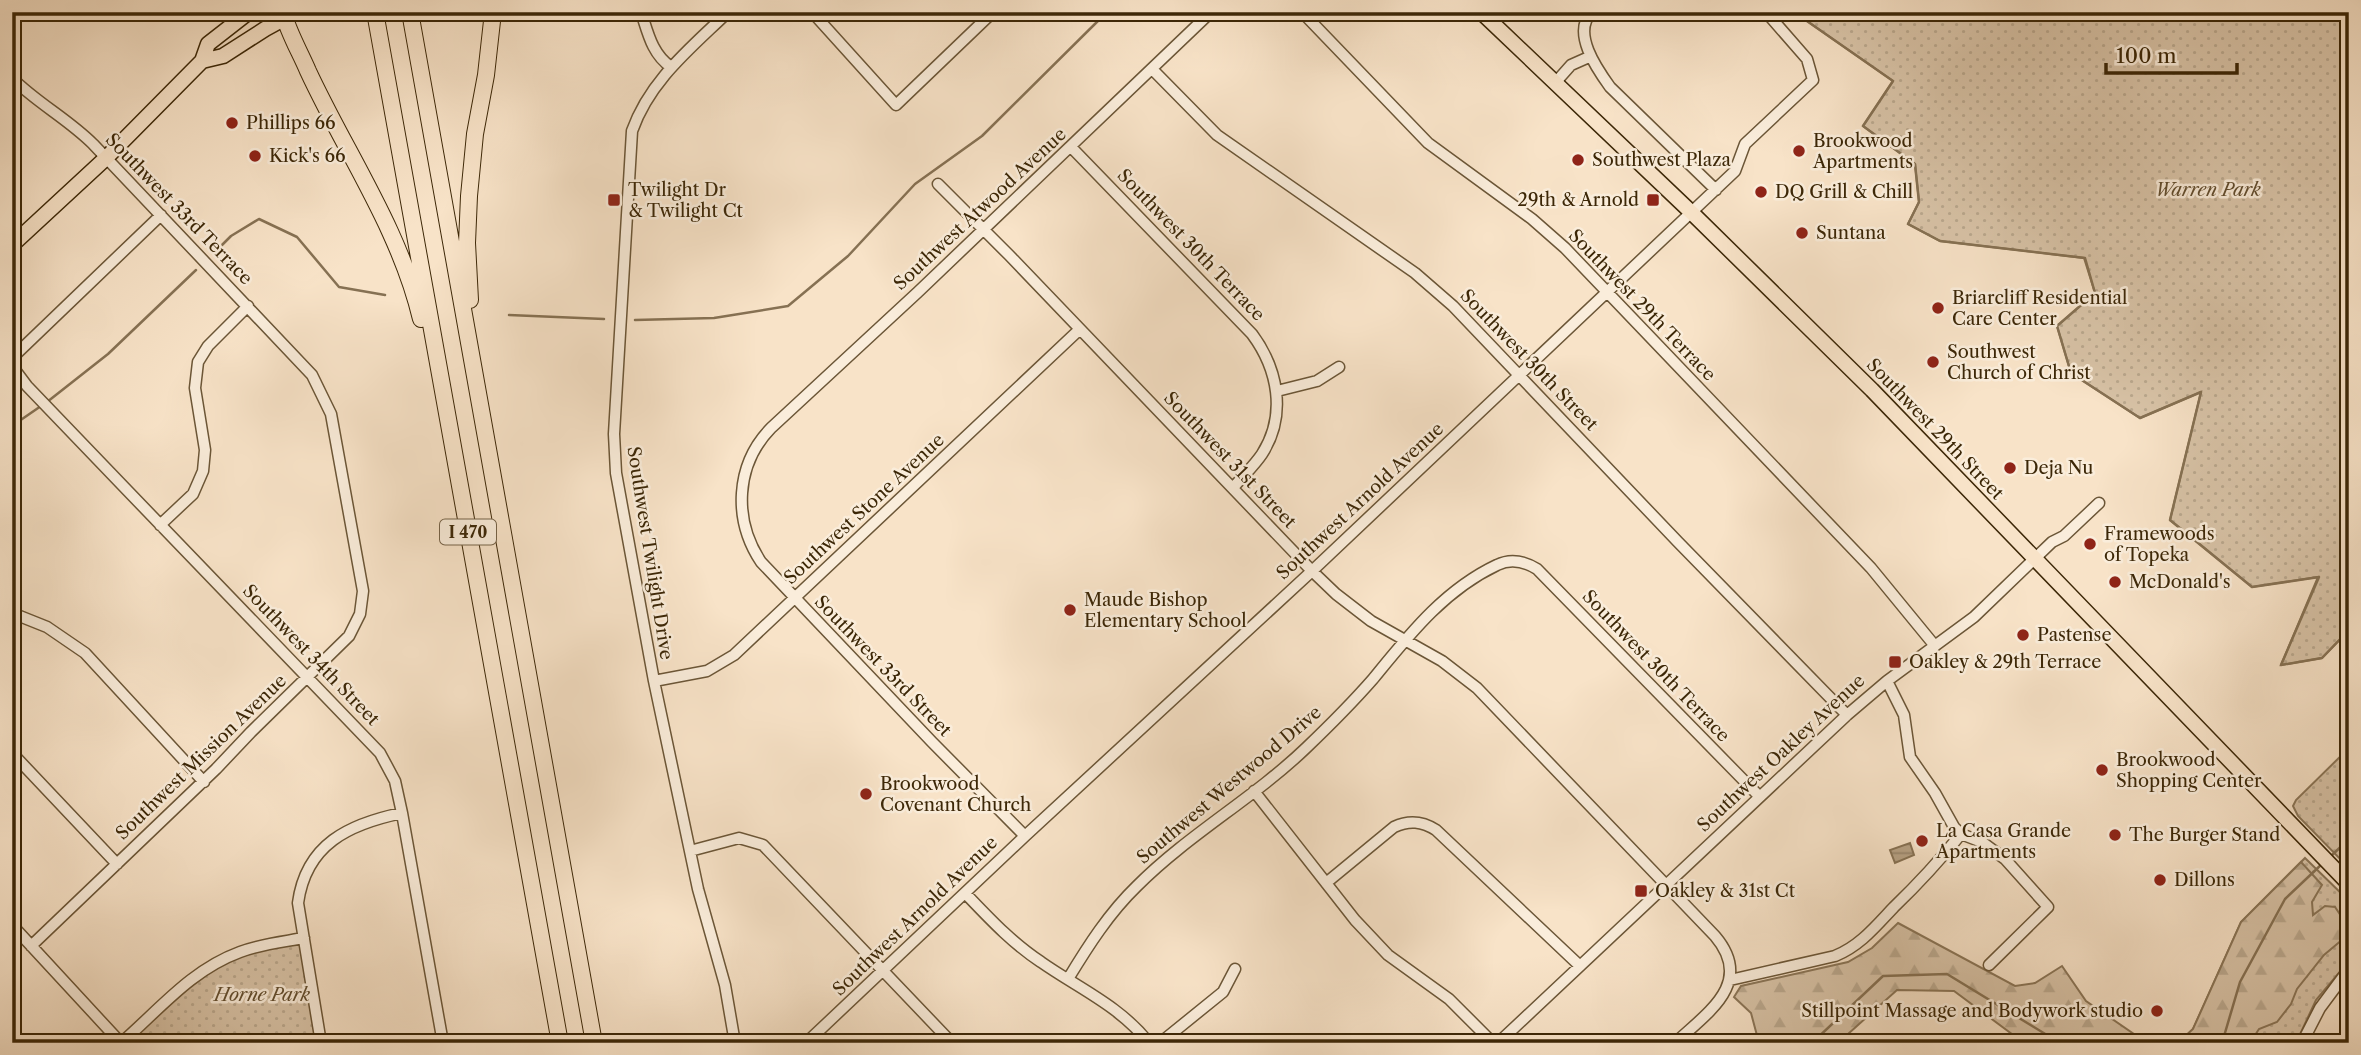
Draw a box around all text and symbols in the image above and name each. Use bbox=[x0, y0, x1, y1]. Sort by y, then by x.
scale bar bbox=[2106, 32, 2237, 76]
text: 100 m bbox=[2116, 43, 2177, 68]
place label: Phillips 66 bbox=[246, 112, 336, 134]
marker: Phillips 66 bbox=[224, 115, 240, 131]
street label: Southwest Atwood Avenue bbox=[889, 123, 1071, 295]
street label: Southwest 33rd Terrace bbox=[101, 129, 257, 289]
place label: Brookwood Apartments bbox=[1812, 130, 1913, 173]
marker: Brookwood Apartments bbox=[1791, 143, 1807, 159]
place label: Kick's 66 bbox=[269, 145, 346, 167]
marker: Kick's 66 bbox=[247, 148, 263, 164]
place label: Southwest Plaza bbox=[1592, 149, 1731, 171]
marker: Southwest Plaza bbox=[1570, 152, 1586, 168]
street label: Southwest 30th Terrace bbox=[1113, 164, 1269, 326]
place label: Twilight Dr & Twilight Ct bbox=[628, 179, 744, 222]
park label: Warren Park bbox=[2155, 179, 2262, 201]
place label: DQ Grill & Chill bbox=[1775, 181, 1913, 203]
marker: DQ Grill & Chill bbox=[1753, 184, 1769, 200]
place label: 29th & Arnold bbox=[1518, 189, 1639, 211]
marker: Twilight Dr & Twilight Ct bbox=[606, 192, 622, 208]
marker: 29th & Arnold bbox=[1645, 192, 1661, 208]
place label: Suntana bbox=[1816, 222, 1886, 244]
street label: Southwest 29th Terrace bbox=[1564, 225, 1720, 385]
marker: Suntana bbox=[1794, 225, 1810, 241]
street label: Southwest 30th Street bbox=[1456, 285, 1603, 436]
place label: Briarcliff Residential Care Center bbox=[1952, 287, 2127, 330]
marker: Briarcliff Residential Care Center bbox=[1930, 300, 1946, 316]
place label: Southwest Church of Christ bbox=[1947, 341, 2091, 384]
street label: Southwest 29th Street bbox=[1862, 354, 2009, 505]
marker: Southwest Church of Christ bbox=[1925, 354, 1941, 370]
street label: Southwest 31st Street bbox=[1159, 387, 1301, 533]
street label: Southwest Arnold Avenue bbox=[1272, 418, 1448, 584]
street label: Southwest Stone Avenue bbox=[779, 429, 949, 589]
street label: Southwest Twilight Drive bbox=[622, 445, 678, 661]
place label: Deja Nu bbox=[2024, 457, 2093, 479]
marker: Deja Nu bbox=[2002, 460, 2018, 476]
road number: I 470 bbox=[440, 520, 496, 544]
place label: Framewoods of Topeka bbox=[2104, 523, 2215, 566]
marker: Framewoods of Topeka bbox=[2082, 536, 2098, 552]
place label: McDonald's bbox=[2129, 571, 2231, 593]
marker: McDonald's bbox=[2107, 574, 2123, 590]
street label: Southwest 34th Street bbox=[238, 580, 384, 730]
street label: Southwest 30th Terrace bbox=[1578, 585, 1734, 747]
place label: Maude Bishop Elementary School bbox=[1084, 589, 1247, 632]
street label: Southwest 33rd Street bbox=[810, 591, 956, 741]
marker: Maude Bishop Elementary School bbox=[1062, 602, 1078, 618]
place label: Pastense bbox=[2037, 624, 2112, 646]
marker: Pastense bbox=[2015, 627, 2031, 643]
place label: Oakley & 29th Terrace bbox=[1909, 651, 2101, 673]
marker: Oakley & 29th Terrace bbox=[1887, 654, 1903, 670]
street label: Southwest Mission Avenue bbox=[111, 670, 291, 844]
street label: Southwest Oakley Avenue bbox=[1693, 670, 1869, 836]
street label: Southwest Westwood Drive bbox=[1132, 701, 1326, 869]
place label: Brookwood Shopping Center bbox=[2116, 749, 2262, 792]
marker: Brookwood Shopping Center bbox=[2094, 762, 2110, 778]
place label: Brookwood Covenant Church bbox=[880, 773, 1031, 816]
marker: Brookwood Covenant Church bbox=[858, 786, 874, 802]
place label: La Casa Grande Apartments bbox=[1935, 820, 2071, 863]
place label: The Burger Stand bbox=[2129, 824, 2280, 846]
marker: The Burger Stand bbox=[2107, 827, 2123, 843]
street label: Southwest Arnold Avenue bbox=[828, 832, 1002, 1000]
marker: La Casa Grande Apartments bbox=[1914, 833, 1930, 849]
place label: Dillons bbox=[2174, 869, 2235, 891]
marker: Dillons bbox=[2152, 872, 2168, 888]
place label: Oakley & 31st Ct bbox=[1655, 880, 1796, 902]
marker: Oakley & 31st Ct bbox=[1633, 883, 1649, 899]
park label: Horne Park bbox=[212, 984, 311, 1006]
place label: Stillpoint Massage and Bodywork studio bbox=[1801, 1000, 2143, 1022]
marker: Stillpoint Massage and Bodywork studio bbox=[2149, 1003, 2165, 1019]

